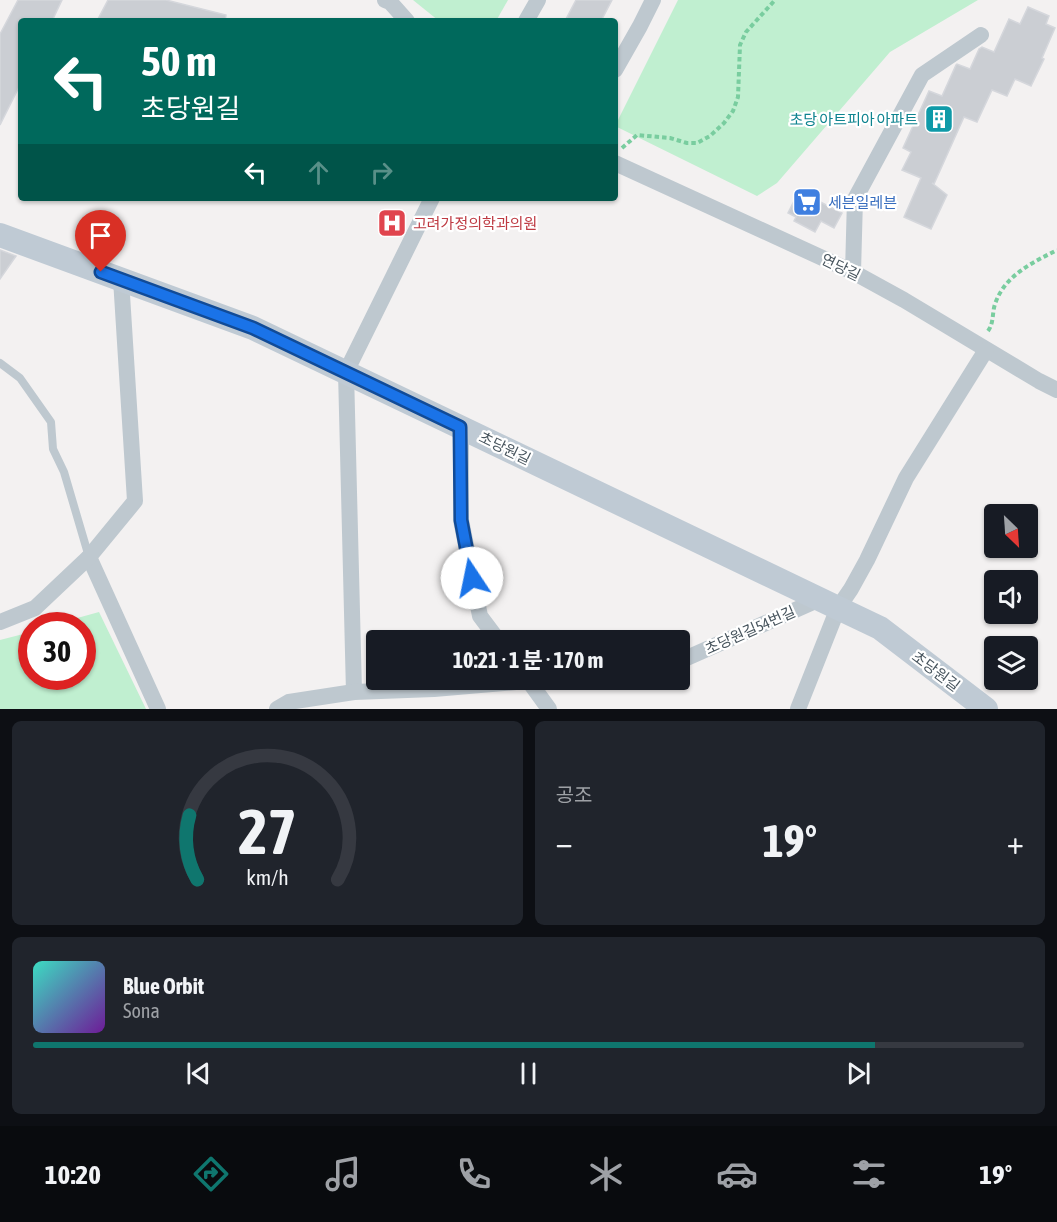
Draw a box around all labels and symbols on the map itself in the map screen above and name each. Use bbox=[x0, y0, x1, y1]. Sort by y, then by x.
building icon: 초당 아트피아 아파트 bbox=[923, 103, 955, 135]
place label: 초당 아트피아 아파트 bbox=[790, 111, 918, 128]
supermarket icon: 세븐일레븐 bbox=[791, 186, 823, 218]
place label: 세븐일레븐 bbox=[828, 194, 897, 211]
hospital icon: 고려가정의학과의원 bbox=[376, 207, 408, 239]
pin bbox=[75, 210, 126, 272]
place label: 고려가정의학과의원 bbox=[413, 215, 537, 232]
street label: 연당길 bbox=[819, 250, 863, 284]
street label: 초당원길 bbox=[476, 428, 534, 468]
north arrow bbox=[984, 504, 1038, 558]
position arrow bbox=[440, 546, 504, 610]
street label: 초당원길54번길 bbox=[702, 603, 798, 657]
speed limit sign: 30 bbox=[18, 612, 96, 690]
street label: 초당원길 bbox=[909, 648, 963, 694]

